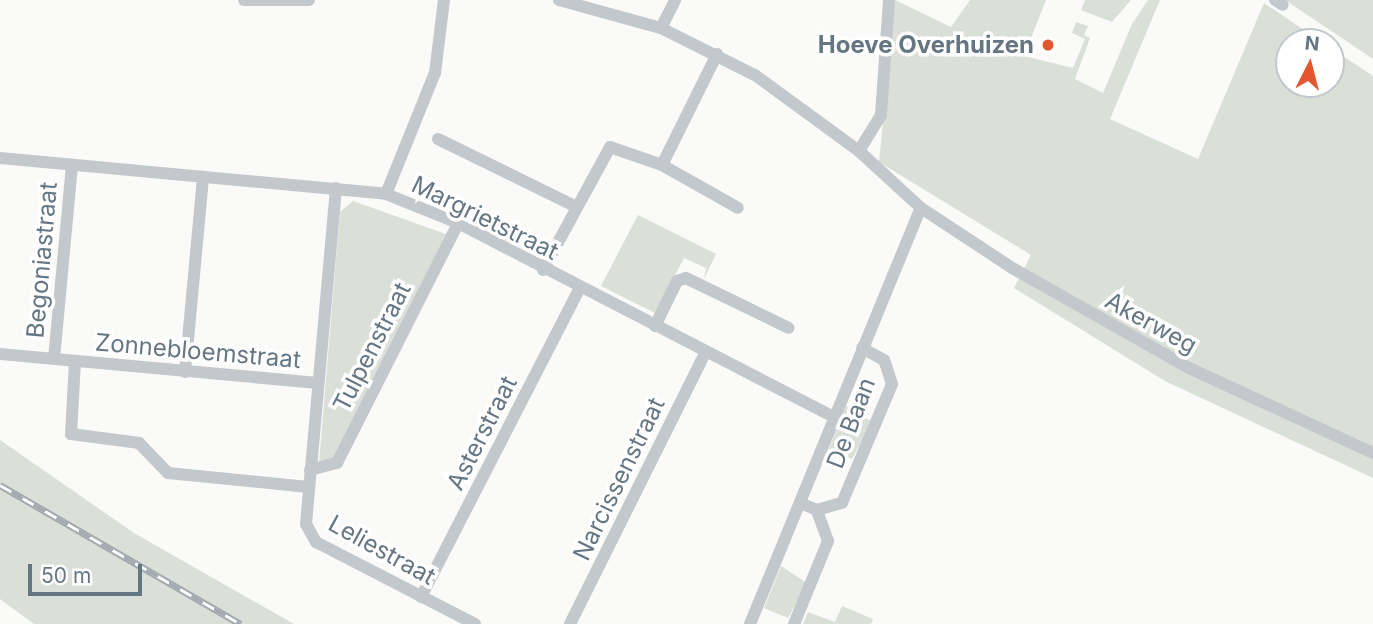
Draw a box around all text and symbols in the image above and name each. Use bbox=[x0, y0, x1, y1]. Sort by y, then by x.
north arrow bbox=[1275, 28, 1345, 98]
place label: Hoeve Overhuizen bbox=[818, 31, 1034, 59]
text: N bbox=[1304, 31, 1320, 56]
marker: Hoeve Overhuizen bbox=[1040, 37, 1056, 53]
street label: Margrietstraat bbox=[407, 170, 563, 266]
street label: Begoniastraat bbox=[21, 181, 63, 339]
street label: Tulpenstraat bbox=[327, 278, 417, 416]
street label: Akerweg bbox=[1100, 286, 1202, 360]
street label: Zonnebloemstraat bbox=[94, 328, 302, 374]
street label: Asterstraat bbox=[441, 371, 523, 495]
street label: De Baan bbox=[821, 374, 881, 472]
street label: Narcissenstraat bbox=[567, 393, 671, 565]
street label: Leliestraat bbox=[324, 509, 440, 591]
scale bar bbox=[32, 550, 145, 594]
text: 50 m bbox=[41, 563, 91, 588]

